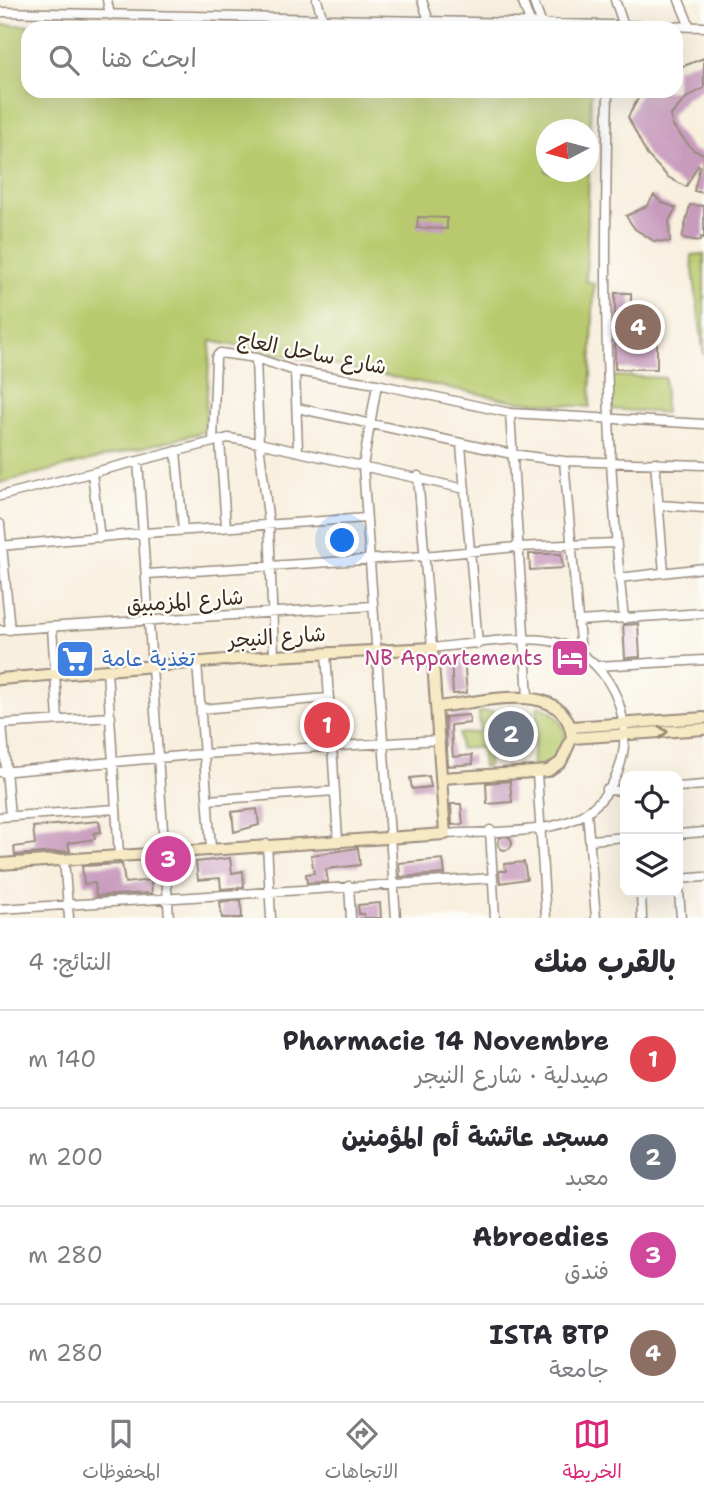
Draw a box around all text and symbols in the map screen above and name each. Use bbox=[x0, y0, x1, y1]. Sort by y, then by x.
search box bbox=[21, 21, 683, 98]
text: ابحث هنا bbox=[101, 40, 197, 75]
icon: search bbox=[45, 41, 83, 79]
north arrow bbox=[536, 119, 599, 182]
pin: 4 bbox=[615, 301, 661, 353]
street label: شارع ساحل العاج bbox=[235, 325, 389, 382]
your location bbox=[325, 523, 359, 557]
street label: شارع المزمبيق bbox=[125, 583, 245, 620]
street label: شارع النيجر bbox=[225, 620, 327, 656]
hotel icon: NB Appartements bbox=[549, 637, 591, 679]
supermarket icon: تغذية عامة bbox=[54, 638, 96, 680]
place label: NB Appartements bbox=[364, 644, 543, 672]
place label: تغذية عامة bbox=[102, 645, 196, 673]
pin: 1 bbox=[304, 699, 350, 751]
pin: 2 bbox=[488, 708, 534, 760]
one-way arrow bbox=[657, 725, 668, 740]
map controls bbox=[620, 771, 683, 897]
button: locate bbox=[620, 771, 683, 834]
pin: 3 bbox=[145, 833, 191, 885]
button: layers bbox=[620, 834, 683, 897]
text: بالقرب منك bbox=[534, 941, 676, 982]
text: النتائج: 4 bbox=[28, 947, 111, 977]
text: Pharmacie 14 Novembre bbox=[282, 1023, 609, 1058]
text: 140 m bbox=[28, 1044, 96, 1074]
text: 1 bbox=[648, 1044, 658, 1074]
text: صيدلية · شارع النيجر bbox=[415, 1060, 609, 1090]
text: مسجد عائشة أم المؤمنين bbox=[342, 1119, 609, 1154]
text: 200 m bbox=[28, 1142, 103, 1172]
text: 2 bbox=[645, 1142, 661, 1172]
text: معبد bbox=[565, 1162, 609, 1192]
text: Abroedies bbox=[472, 1219, 609, 1254]
text: 280 m bbox=[28, 1240, 103, 1270]
text: 3 bbox=[645, 1240, 661, 1270]
text: فندق bbox=[564, 1256, 609, 1286]
text: ISTA BTP bbox=[489, 1317, 609, 1352]
text: 280 m bbox=[28, 1338, 103, 1368]
text: 4 bbox=[645, 1338, 661, 1368]
text: جامعة bbox=[549, 1354, 609, 1384]
tab: المحفوظات bbox=[82, 1415, 160, 1488]
tab: الاتجاهات bbox=[325, 1415, 398, 1488]
tab: الخريطة bbox=[563, 1415, 622, 1488]

